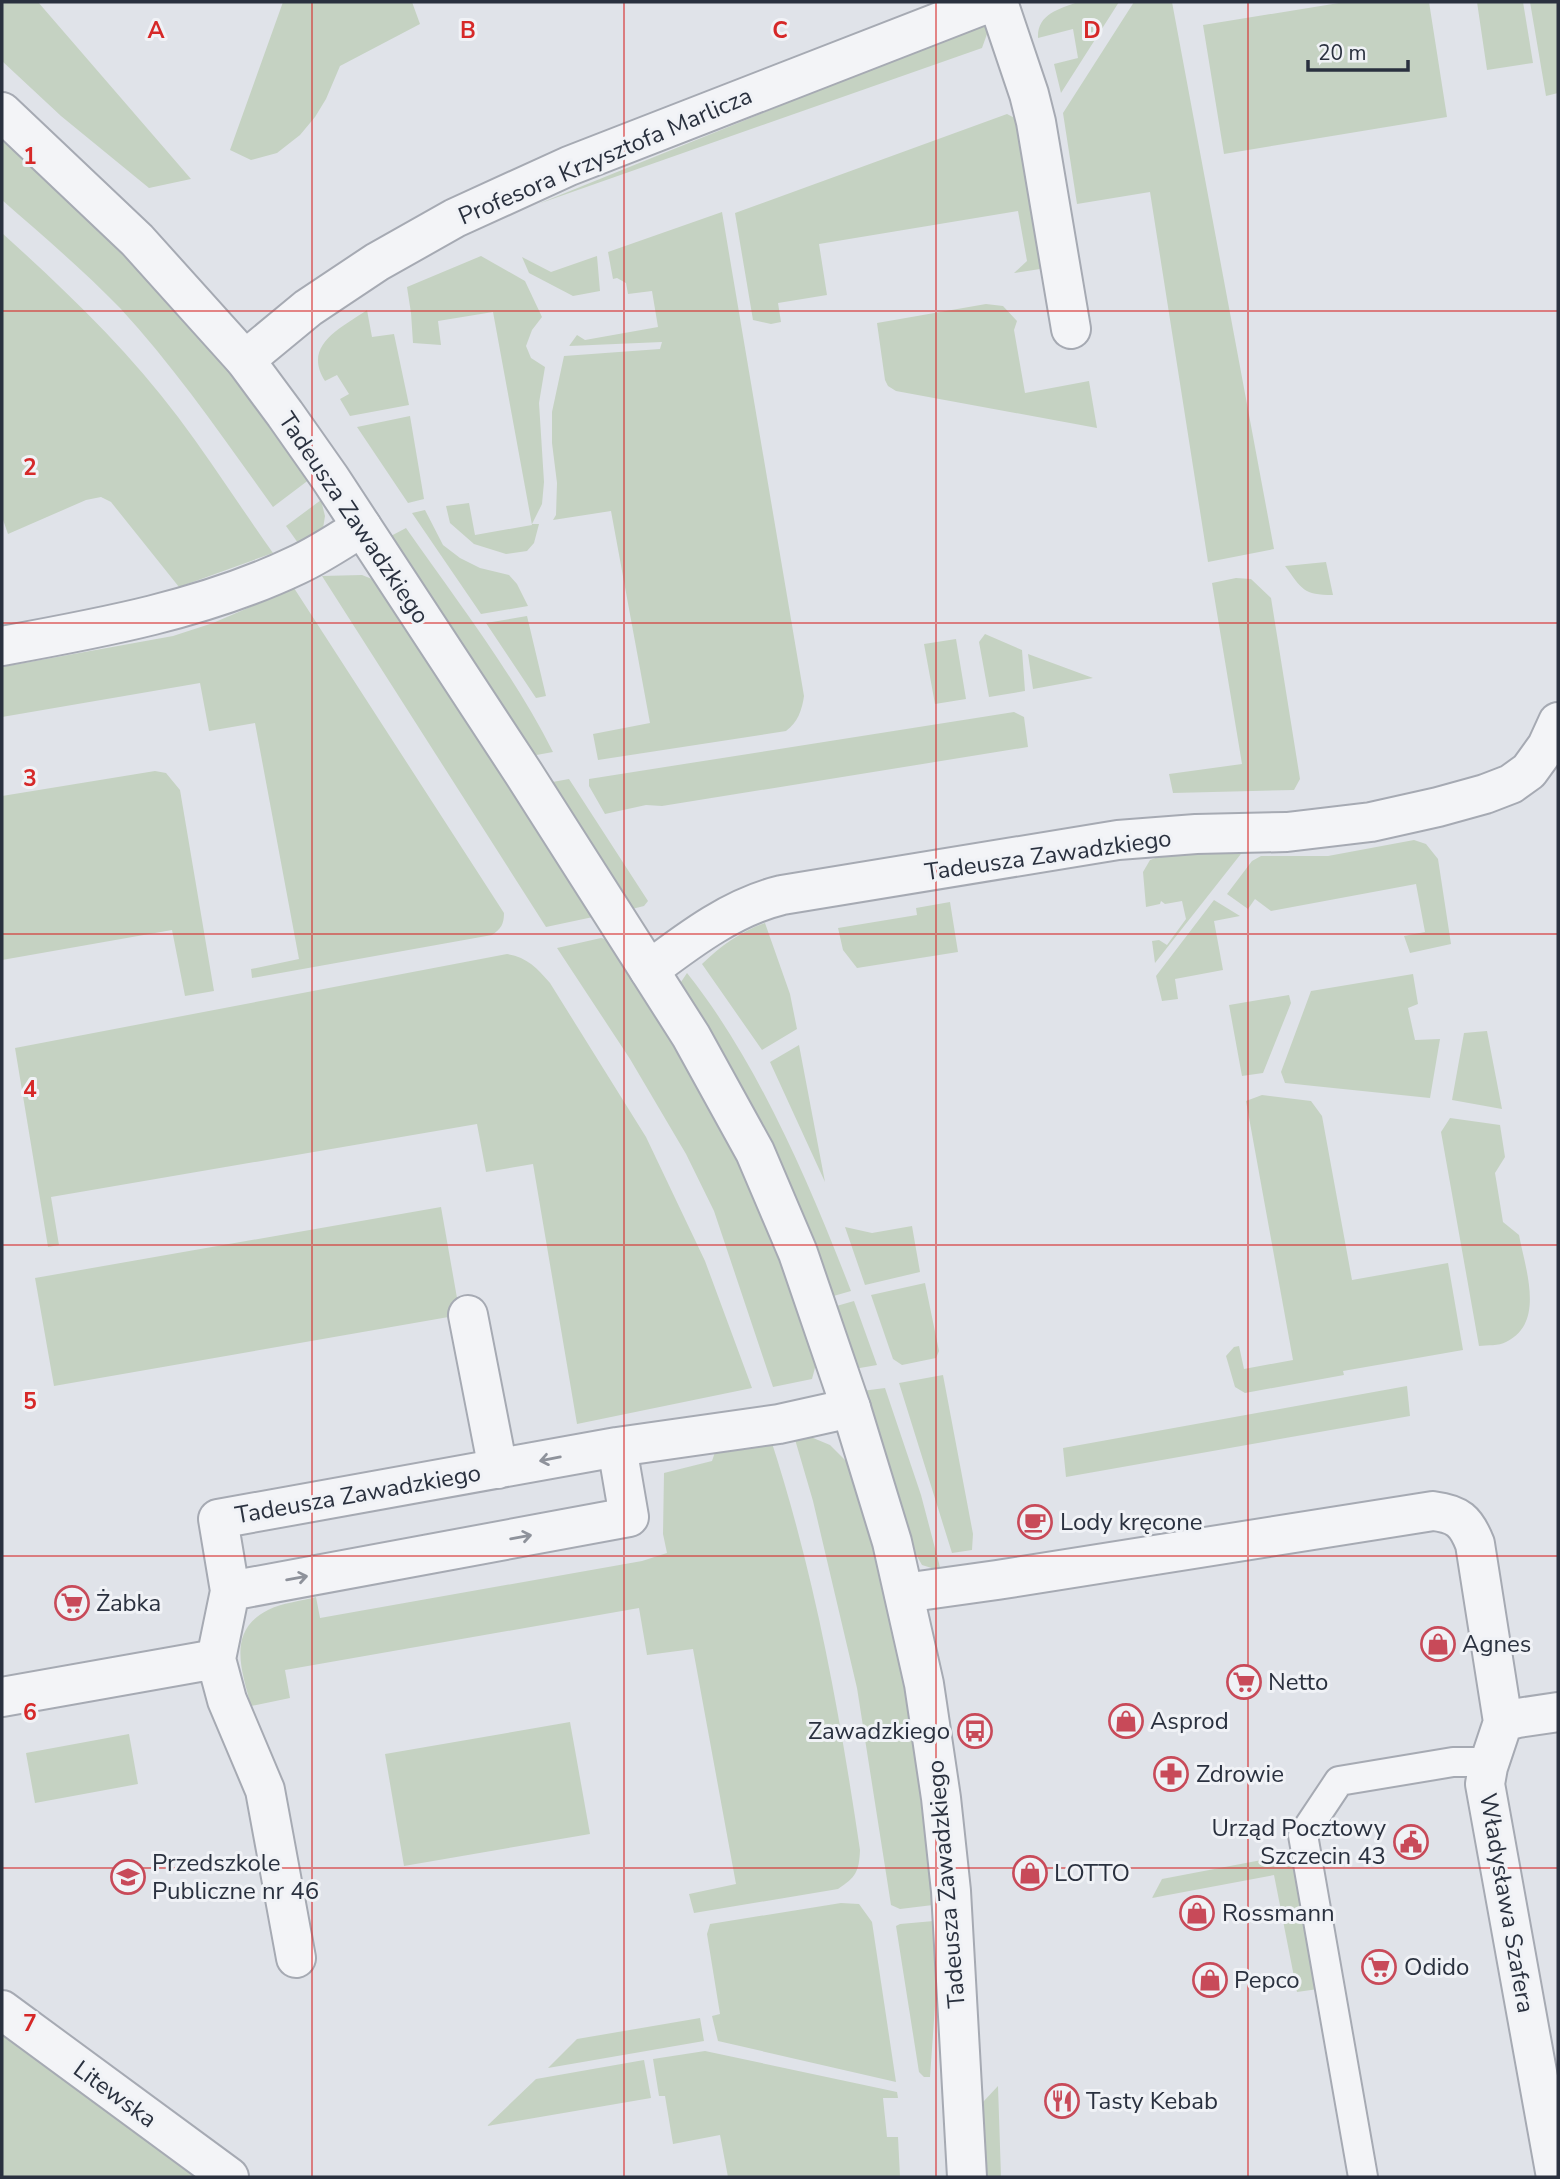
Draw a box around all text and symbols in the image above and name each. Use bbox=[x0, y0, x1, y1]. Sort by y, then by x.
text: A bbox=[147, 15, 165, 46]
text: B bbox=[460, 15, 476, 46]
text: C bbox=[772, 15, 788, 46]
text: D bbox=[1083, 15, 1101, 46]
scale bar bbox=[1308, 28, 1408, 72]
text: 20 m bbox=[1318, 39, 1367, 67]
street label: Profesora Krzysztofa Marlicza bbox=[453, 80, 757, 232]
text: 1 bbox=[23, 141, 37, 172]
street label: Tadeusza Zawadzkiego bbox=[271, 406, 437, 630]
text: 2 bbox=[23, 452, 37, 483]
text: 3 bbox=[23, 763, 37, 794]
street label: Tadeusza Zawadzkiego bbox=[923, 822, 1173, 888]
text: 4 bbox=[23, 1074, 37, 1105]
text: 5 bbox=[23, 1386, 37, 1417]
one-way arrow bbox=[539, 1453, 562, 1467]
street label: Tadeusza Zawadzkiego bbox=[233, 1457, 483, 1531]
cafe icon: Lody kręcone bbox=[1016, 1503, 1054, 1541]
place label: Lody kręcone bbox=[1060, 1506, 1203, 1538]
one-way arrow bbox=[509, 1530, 532, 1543]
one-way arrow bbox=[285, 1571, 308, 1585]
supermarket icon: Żabka bbox=[53, 1584, 91, 1622]
place label: Żabka bbox=[96, 1587, 161, 1619]
shop icon: Agnes bbox=[1419, 1625, 1457, 1663]
place label: Agnes bbox=[1462, 1628, 1531, 1660]
supermarket icon: Netto bbox=[1225, 1663, 1263, 1701]
place label: Netto bbox=[1268, 1666, 1328, 1698]
text: 6 bbox=[23, 1697, 37, 1728]
shop icon: Asprod bbox=[1107, 1702, 1145, 1740]
place label: Asprod bbox=[1150, 1705, 1229, 1737]
bus stop icon: Zawadzkiego bbox=[956, 1712, 994, 1750]
place label: Zawadzkiego bbox=[808, 1715, 950, 1747]
pharmacy icon: Zdrowie bbox=[1152, 1755, 1190, 1793]
place label: Zdrowie bbox=[1196, 1758, 1284, 1790]
street label: Tadeusza Zawadzkiego bbox=[919, 1759, 973, 2009]
street label: Władysława Szafera bbox=[1472, 1791, 1542, 2015]
place label: Urząd Pocztowy Szczecin 43 bbox=[1211, 1812, 1387, 1872]
public building icon: Urząd Pocztowy Szczecin 43 bbox=[1392, 1823, 1430, 1861]
place label: Przedszkole Publiczne nr 46 bbox=[152, 1847, 319, 1907]
shop icon: LOTTO bbox=[1011, 1854, 1049, 1892]
place label: LOTTO bbox=[1054, 1857, 1130, 1889]
school or university icon: Przedszkole Publiczne nr 46 bbox=[109, 1858, 147, 1896]
shop icon: Rossmann bbox=[1178, 1894, 1216, 1932]
place label: Rossmann bbox=[1222, 1897, 1335, 1929]
supermarket icon: Odido bbox=[1360, 1948, 1398, 1986]
place label: Odido bbox=[1404, 1951, 1469, 1983]
shop icon: Pepco bbox=[1191, 1961, 1229, 1999]
place label: Pepco bbox=[1234, 1964, 1300, 1996]
text: 7 bbox=[23, 2008, 37, 2039]
street label: Litewska bbox=[67, 2053, 163, 2135]
restaurant icon: Tasty Kebab bbox=[1043, 2082, 1081, 2120]
place label: Tasty Kebab bbox=[1086, 2085, 1218, 2117]

